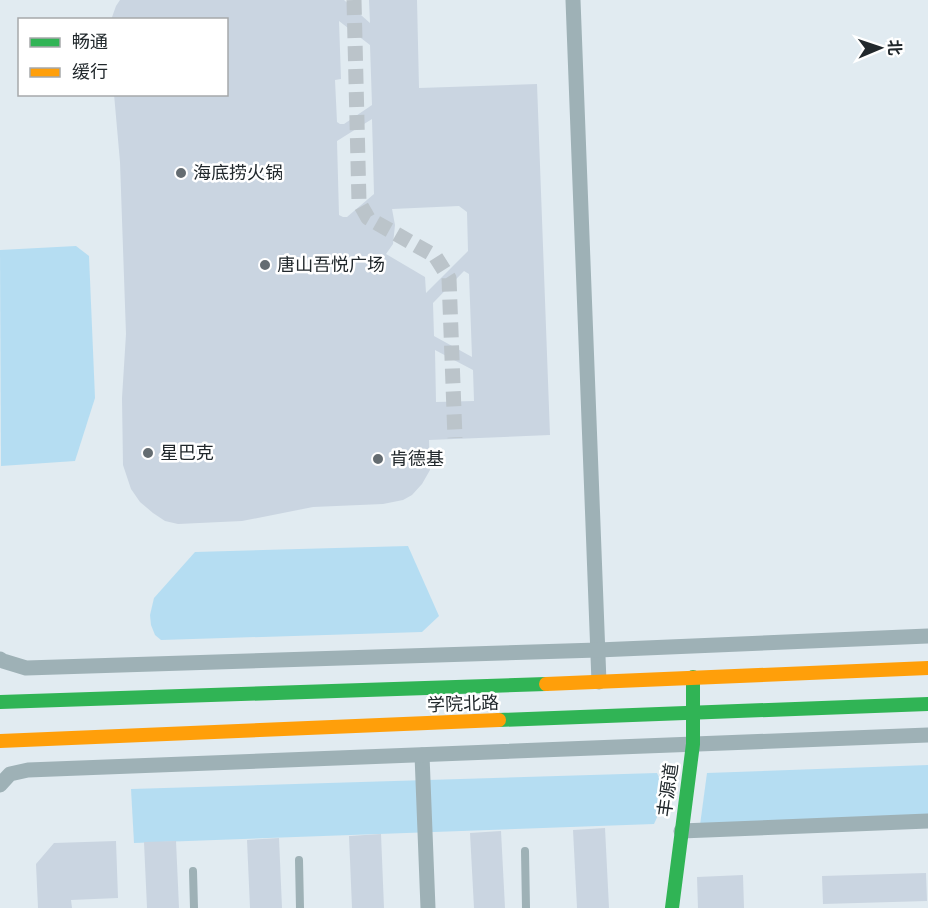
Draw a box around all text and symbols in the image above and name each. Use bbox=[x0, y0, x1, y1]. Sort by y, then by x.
legend bbox=[18, 18, 228, 96]
north arrow bbox=[850, 18, 910, 78]
text: 畅通 bbox=[72, 30, 108, 53]
text: 北 bbox=[884, 39, 905, 56]
text: 缓行 bbox=[72, 60, 108, 83]
place label: 海底捞火锅 bbox=[193, 161, 283, 184]
marker: 海底捞火锅 bbox=[174, 166, 188, 180]
place label: 唐山吾悦广场 bbox=[277, 253, 385, 276]
marker: 唐山吾悦广场 bbox=[258, 258, 272, 272]
place label: 星巴克 bbox=[160, 441, 214, 464]
marker: 星巴克 bbox=[141, 446, 155, 460]
place label: 肯德基 bbox=[390, 447, 444, 470]
marker: 肯德基 bbox=[371, 452, 385, 466]
street label: 学院北路 bbox=[427, 691, 499, 716]
street label: 丰源道 bbox=[652, 762, 683, 818]

